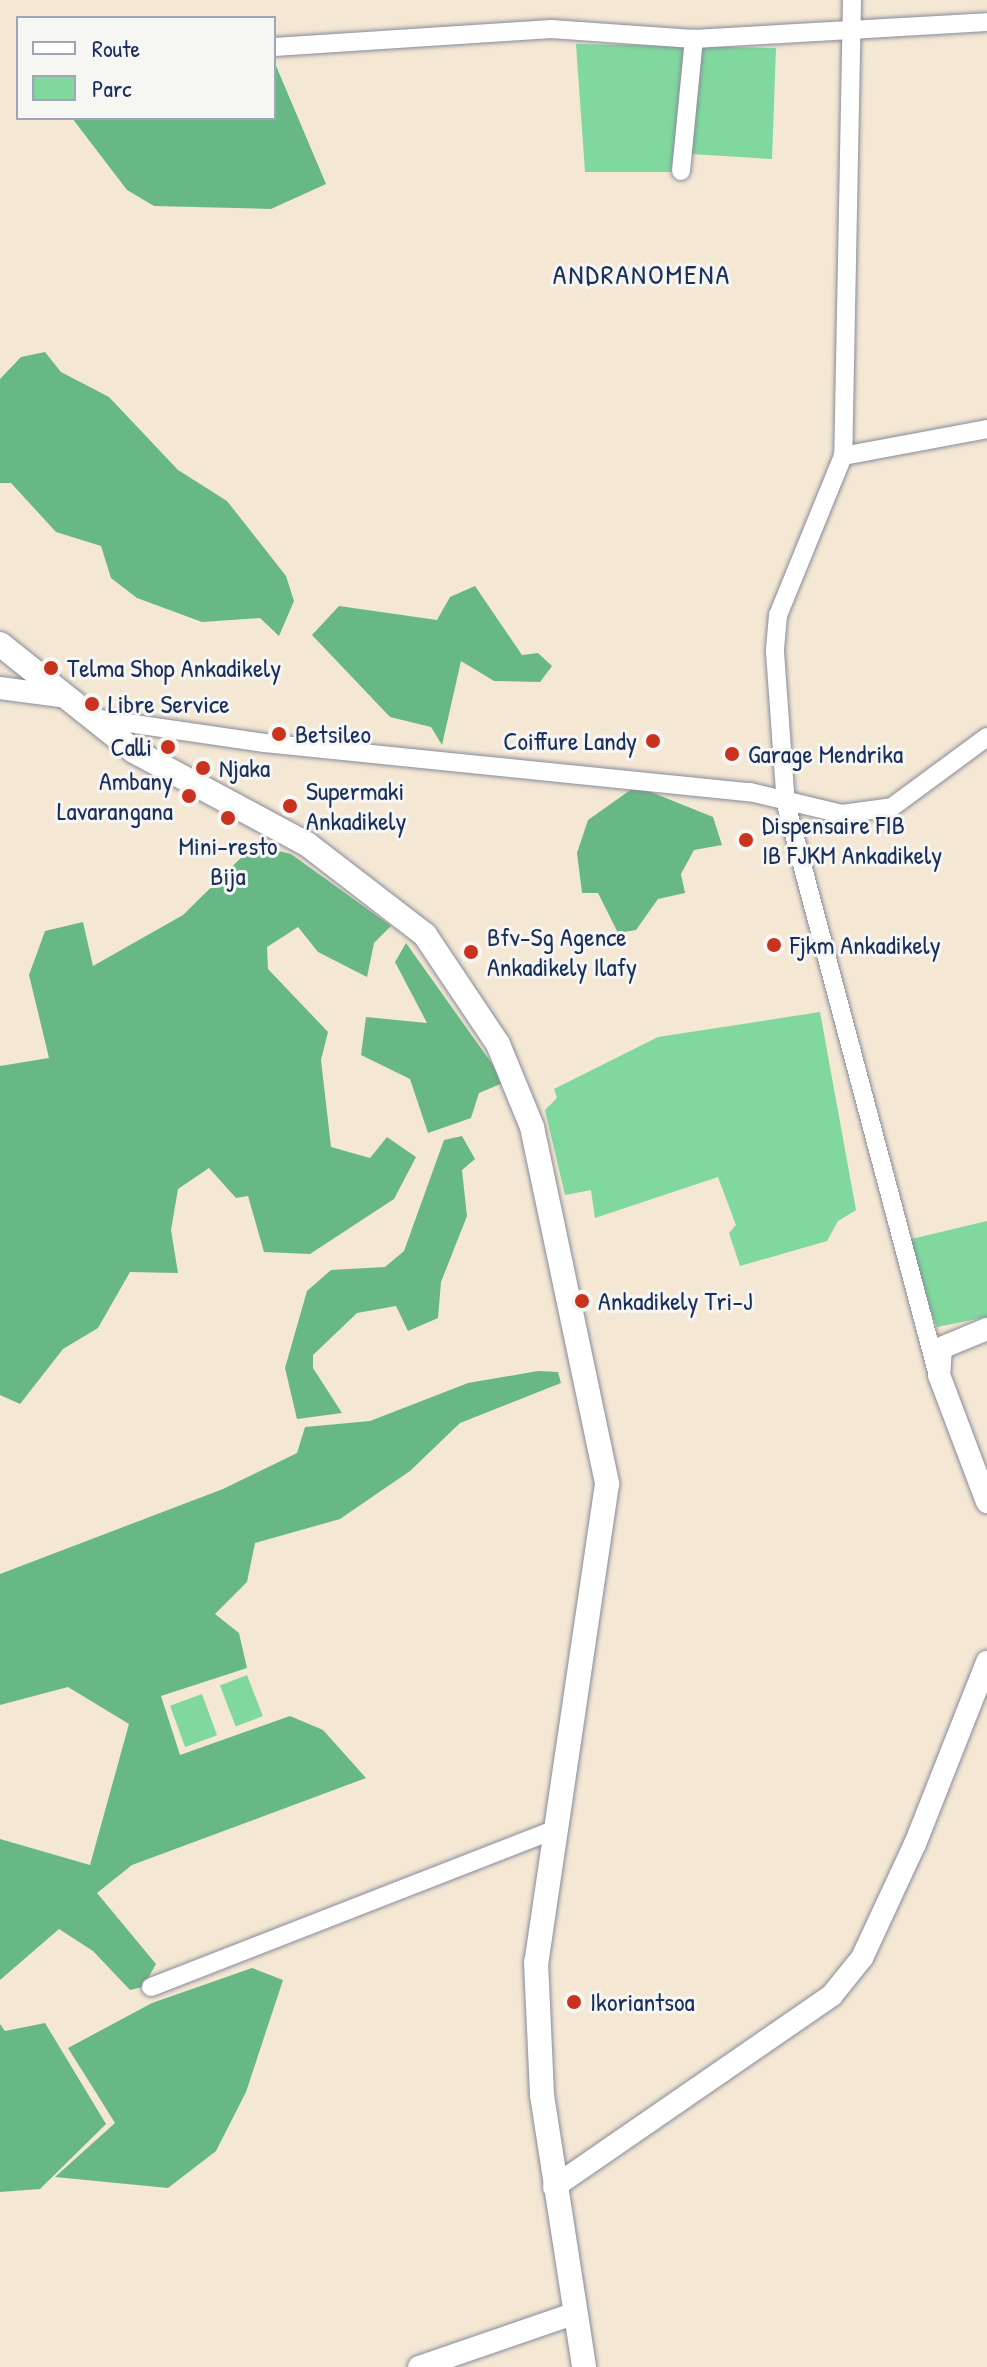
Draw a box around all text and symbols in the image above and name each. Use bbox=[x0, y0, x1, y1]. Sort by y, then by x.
legend bbox=[16, 16, 276, 120]
text: Route bbox=[92, 32, 140, 64]
text: Parc bbox=[92, 72, 132, 104]
district label: ANDRANOMENA bbox=[553, 257, 731, 291]
place label: Telma Shop Ankadikely bbox=[67, 652, 281, 684]
marker: Telma Shop Ankadikely bbox=[42, 659, 60, 677]
place label: Libre Service bbox=[108, 688, 229, 720]
marker: Libre Service bbox=[83, 695, 101, 713]
place label: Betsileo bbox=[295, 718, 371, 750]
marker: Betsileo bbox=[270, 725, 288, 743]
place label: Coiffure Landy bbox=[503, 725, 637, 757]
place label: Calli bbox=[111, 731, 152, 763]
marker: Coiffure Landy bbox=[644, 732, 662, 750]
marker: Calli bbox=[159, 738, 177, 756]
place label: Garage Mendrika bbox=[748, 738, 903, 770]
marker: Garage Mendrika bbox=[723, 745, 741, 763]
place label: Njaka bbox=[219, 752, 270, 784]
marker: Njaka bbox=[194, 759, 212, 777]
place label: Ambany Lavarangana bbox=[57, 765, 173, 826]
place label: Supermaki Ankadikely bbox=[306, 775, 406, 836]
marker: Ambany Lavarangana bbox=[180, 787, 198, 805]
marker: Supermaki Ankadikely bbox=[281, 797, 299, 815]
marker: Mini-resto Bija bbox=[219, 809, 237, 827]
place label: Dispensaire FIB IB FJKM Ankadikely bbox=[762, 809, 942, 870]
place label: Mini-resto Bija bbox=[178, 830, 278, 892]
marker: Dispensaire FIB IB FJKM Ankadikely bbox=[737, 831, 755, 849]
place label: Bfv-Sg Agence Ankadikely Ilafy bbox=[487, 921, 637, 982]
place label: Fjkm Ankadikely bbox=[790, 929, 941, 961]
marker: Fjkm Ankadikely bbox=[765, 936, 783, 954]
marker: Bfv-Sg Agence Ankadikely Ilafy bbox=[462, 943, 480, 961]
place label: Ankadikely Tri-J bbox=[598, 1285, 753, 1317]
marker: Ankadikely Tri-J bbox=[573, 1292, 591, 1310]
place label: Ikoriantsoa bbox=[590, 1986, 695, 2018]
marker: Ikoriantsoa bbox=[565, 1993, 583, 2011]

